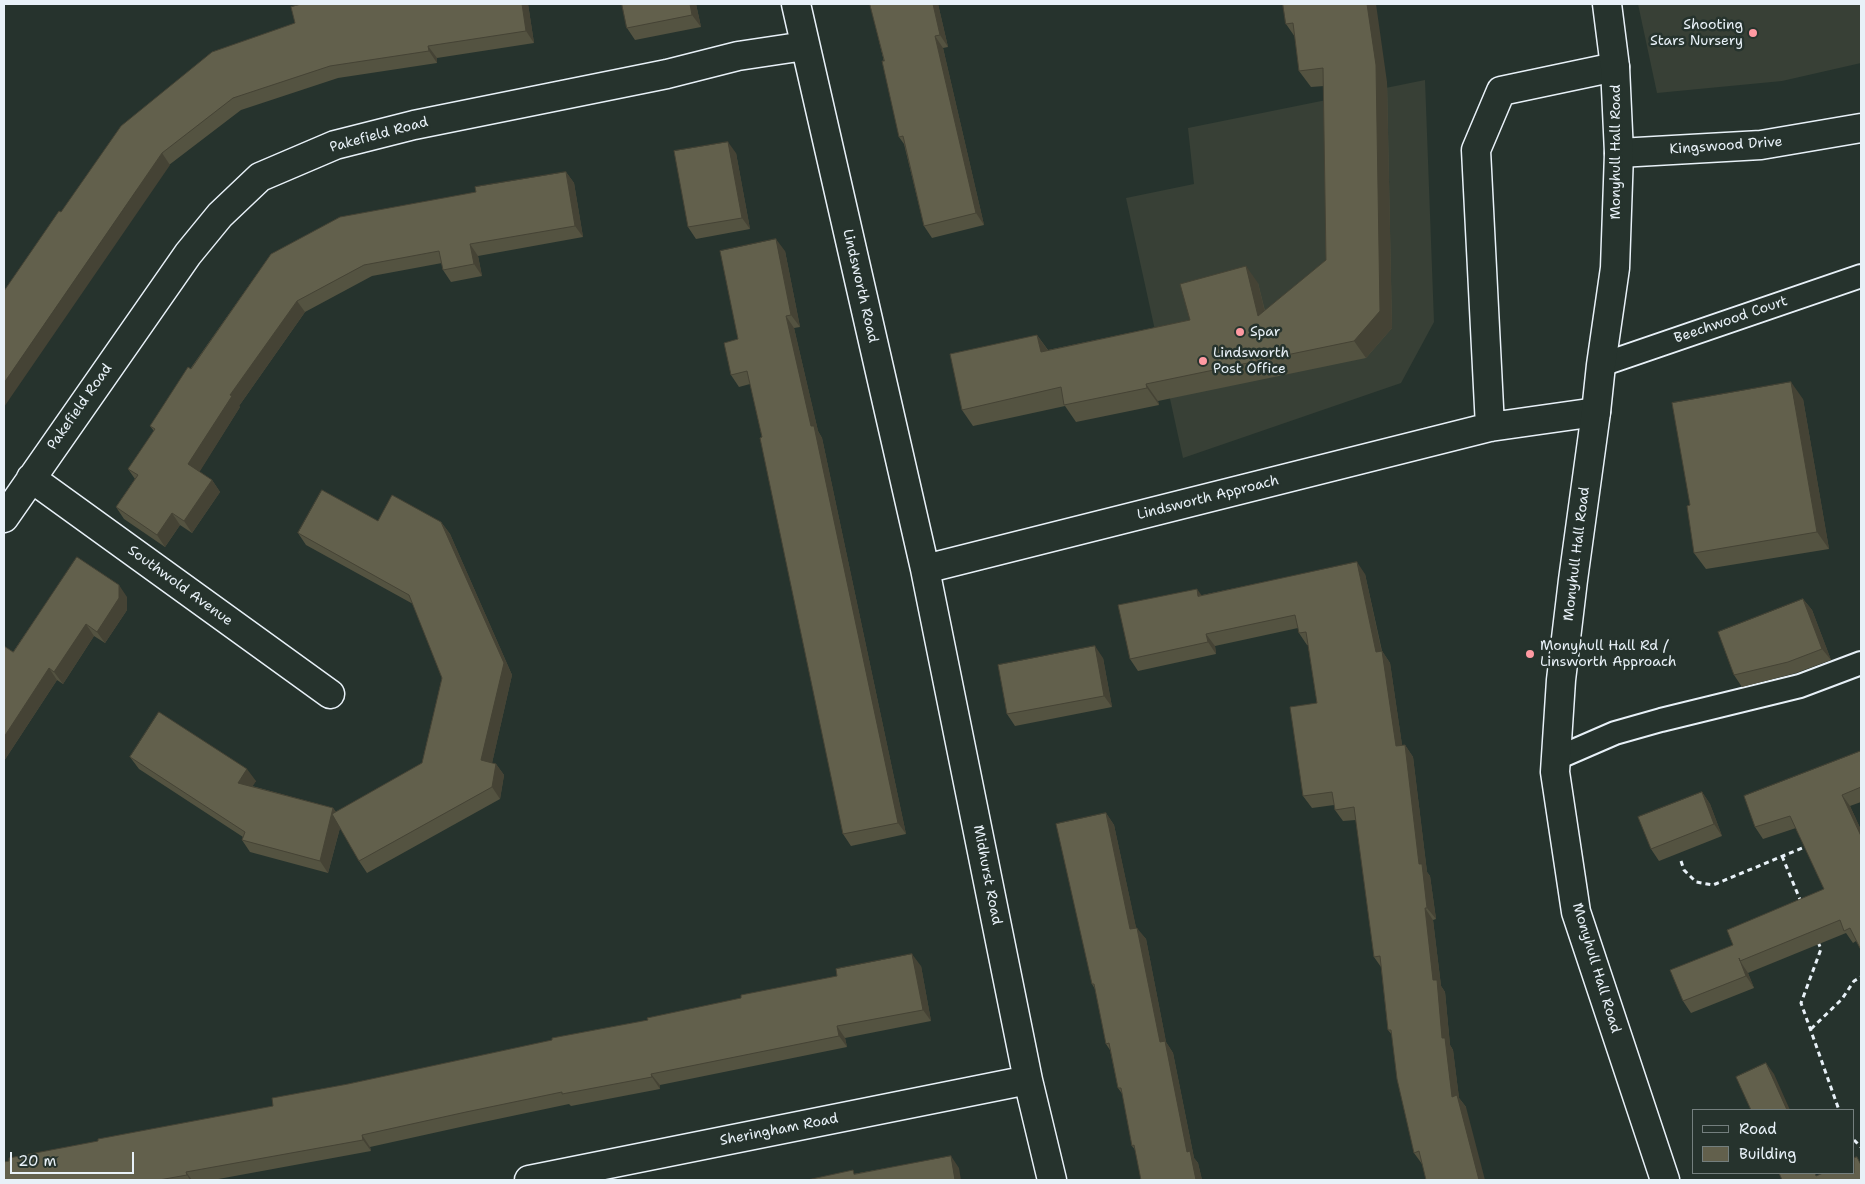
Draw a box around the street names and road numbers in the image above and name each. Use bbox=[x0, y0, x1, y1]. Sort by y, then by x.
street label: Monyhull Hall Road bbox=[1608, 84, 1624, 220]
street label: Pakefield Road bbox=[328, 114, 430, 156]
street label: Kingswood Drive bbox=[1669, 134, 1783, 158]
street label: Lindsworth Road bbox=[839, 228, 881, 344]
street label: Beechwood Court bbox=[1672, 293, 1790, 347]
street label: Pakefield Road bbox=[44, 361, 116, 453]
street label: Lindsworth Approach bbox=[1135, 472, 1281, 524]
street label: Monyhull Hall Road bbox=[1560, 486, 1594, 622]
street label: Southwold Avenue bbox=[124, 542, 236, 630]
street label: Midhurst Road bbox=[969, 824, 1005, 926]
street label: Monyhull Hall Road bbox=[1568, 901, 1624, 1035]
street label: Sheringham Road bbox=[718, 1110, 840, 1150]

